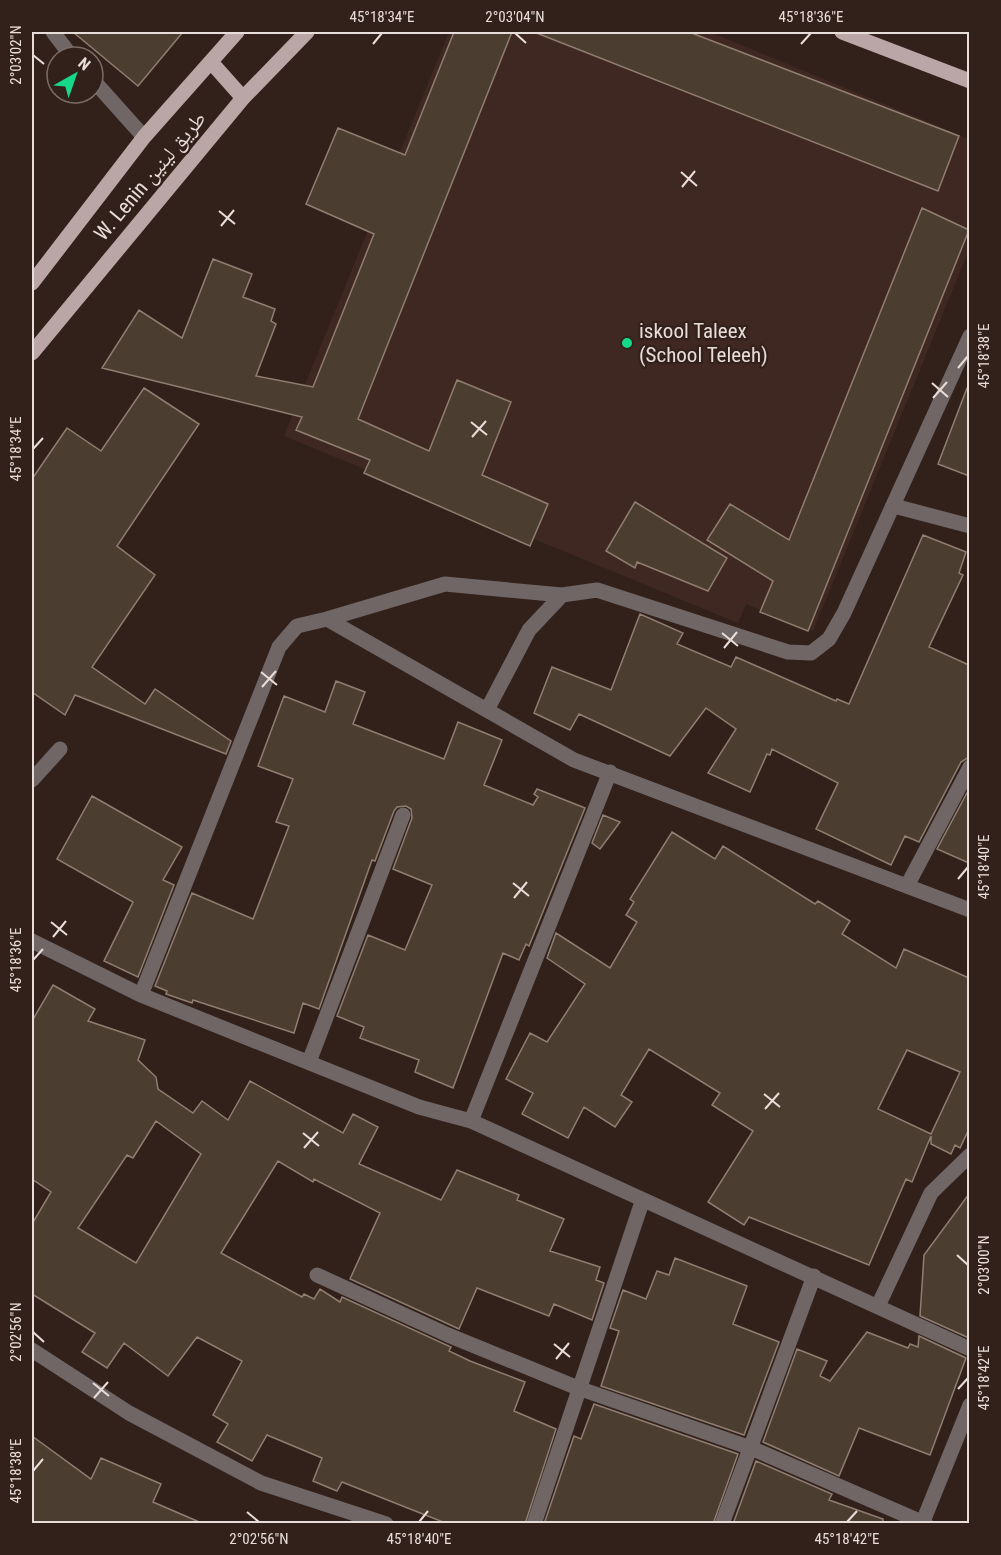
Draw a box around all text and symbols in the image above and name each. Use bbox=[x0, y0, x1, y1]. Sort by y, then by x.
text: 45°18'34"E bbox=[350, 8, 414, 26]
text: 2°03'04"N bbox=[485, 8, 545, 26]
text: 45°18'36"E bbox=[779, 8, 843, 26]
text: 2°03'02"N bbox=[7, 25, 25, 85]
north arrow bbox=[45, 45, 105, 105]
text: N bbox=[74, 53, 94, 74]
street label: W. Lenin طريق لينين bbox=[89, 107, 212, 246]
place label: iskool Taleex (School Teleeh) bbox=[639, 319, 768, 367]
text: 45°18'38"E bbox=[975, 324, 993, 388]
marker: iskool Taleex (School Teleeh) bbox=[620, 336, 634, 350]
text: 45°18'34"E bbox=[7, 417, 25, 481]
text: 45°18'40"E bbox=[975, 835, 993, 899]
text: 45°18'36"E bbox=[7, 928, 25, 992]
text: 2°03'00"N bbox=[975, 1235, 993, 1295]
text: 2°02'56"N bbox=[7, 1302, 25, 1362]
text: 45°18'42"E bbox=[975, 1346, 993, 1410]
text: 45°18'38"E bbox=[7, 1439, 25, 1503]
text: 2°02'56"N bbox=[229, 1530, 289, 1548]
text: 45°18'40"E bbox=[387, 1530, 451, 1548]
text: 45°18'42"E bbox=[815, 1530, 879, 1548]

